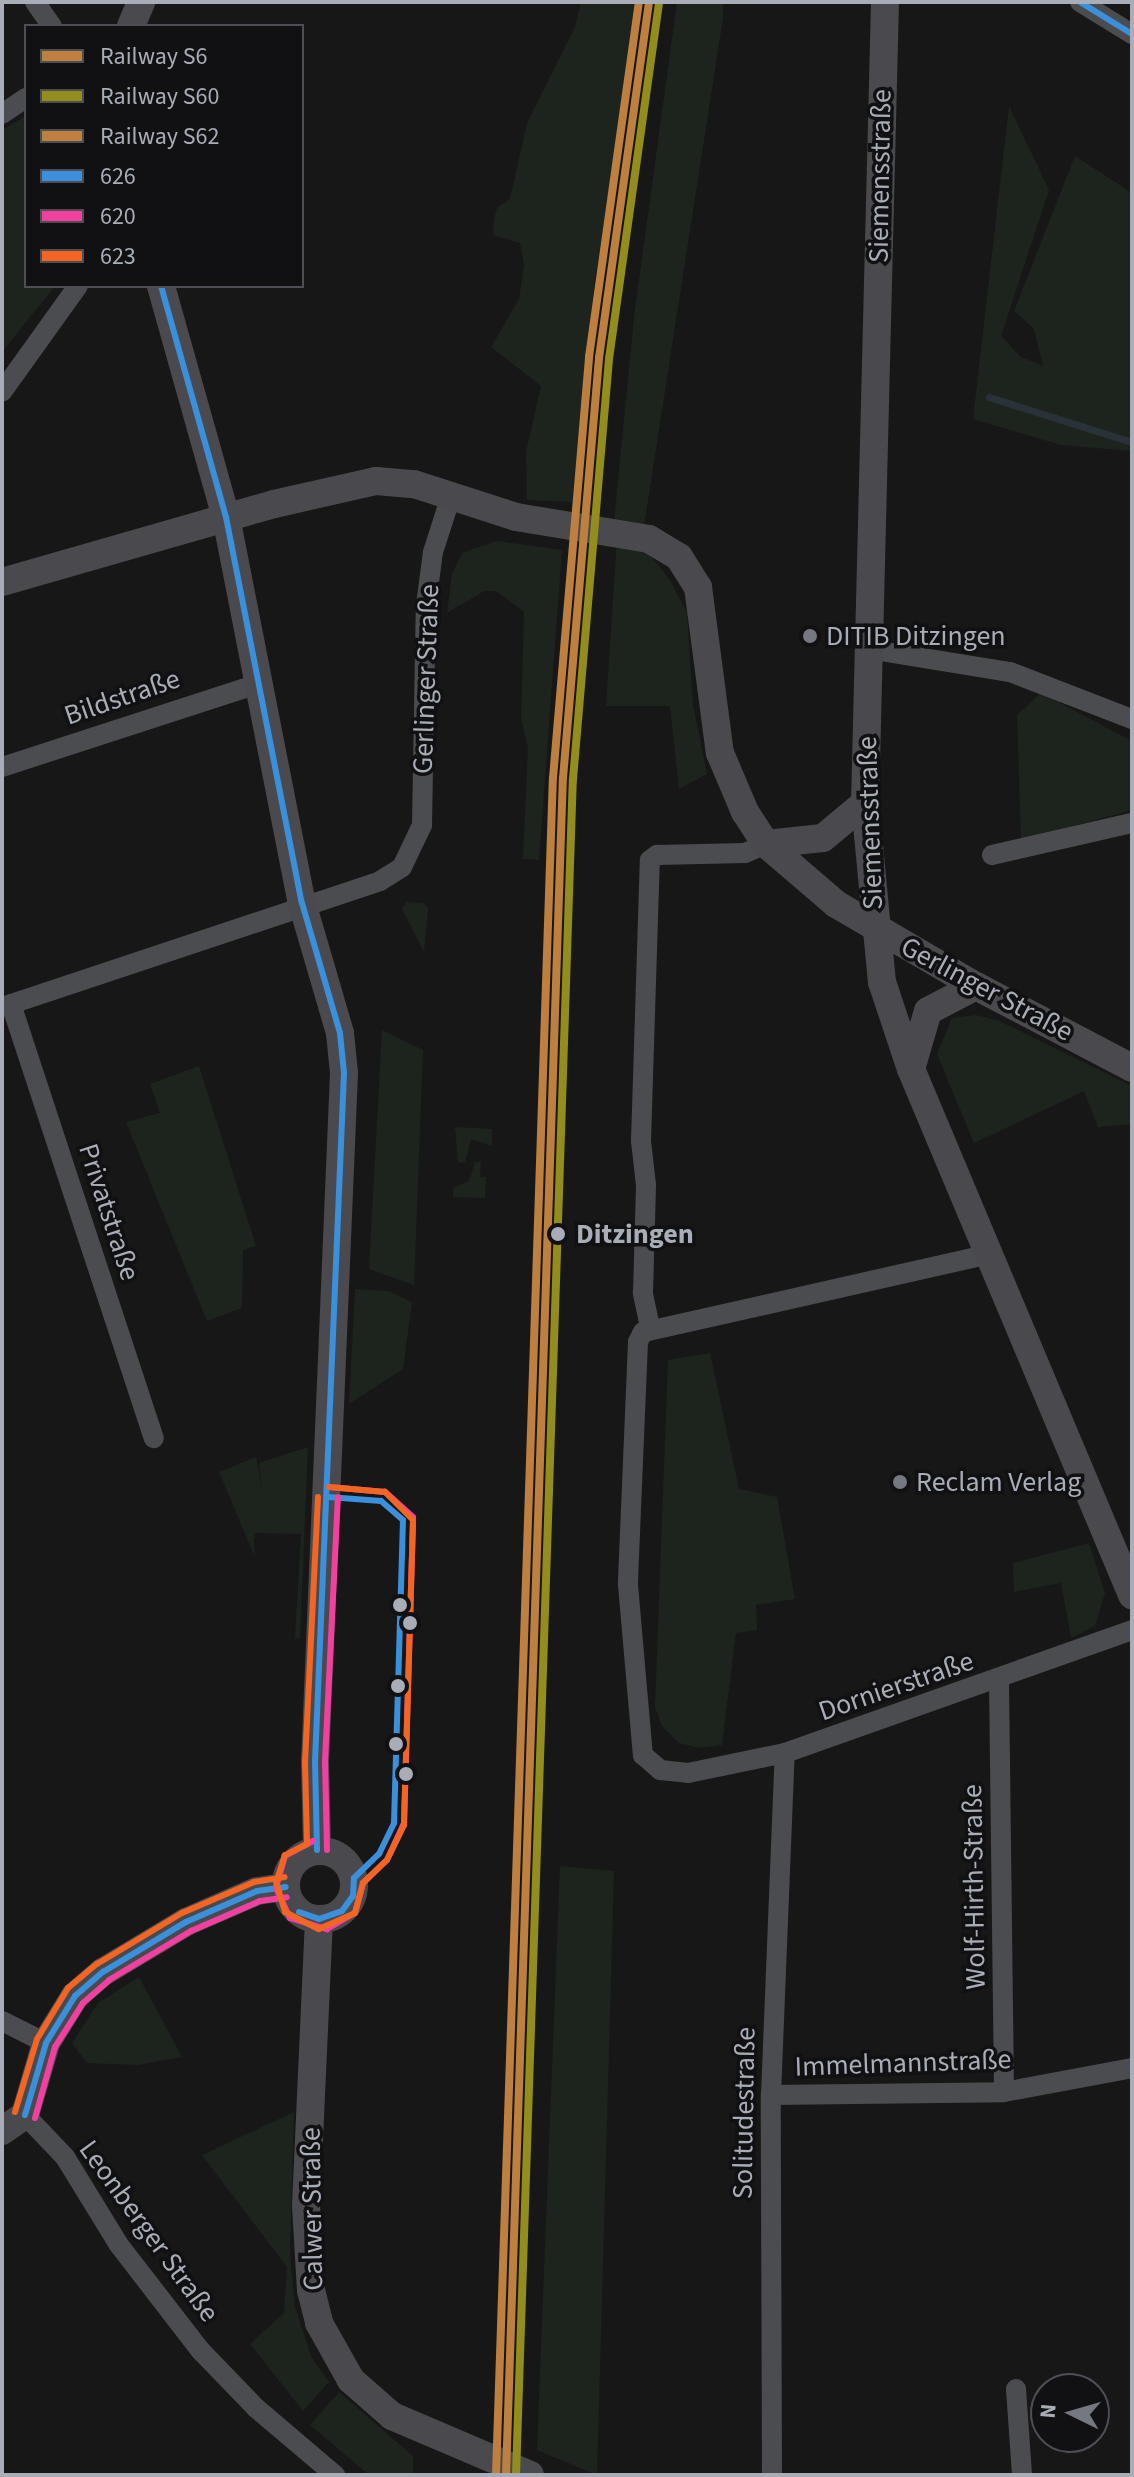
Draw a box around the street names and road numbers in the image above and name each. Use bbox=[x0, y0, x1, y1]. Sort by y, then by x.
street label: Siemensstraße bbox=[862, 89, 898, 263]
street label: Gerlinger Straße bbox=[406, 583, 446, 775]
street label: Bildstraße bbox=[60, 662, 184, 732]
street label: Siemensstraße bbox=[850, 736, 890, 910]
street label: Gerlinger Straße bbox=[895, 930, 1079, 1048]
street label: Privatstraße bbox=[71, 1139, 147, 1285]
street label: Dornierstraße bbox=[814, 1644, 978, 1728]
street label: Wolf-Hirth-Straße bbox=[955, 1784, 993, 1990]
street label: Solitudestraße bbox=[726, 2027, 762, 2199]
street label: Immelmannstraße bbox=[794, 2042, 1012, 2084]
street label: Calwer Straße bbox=[294, 2127, 330, 2291]
street label: Leonberger Straße bbox=[72, 2134, 226, 2328]

